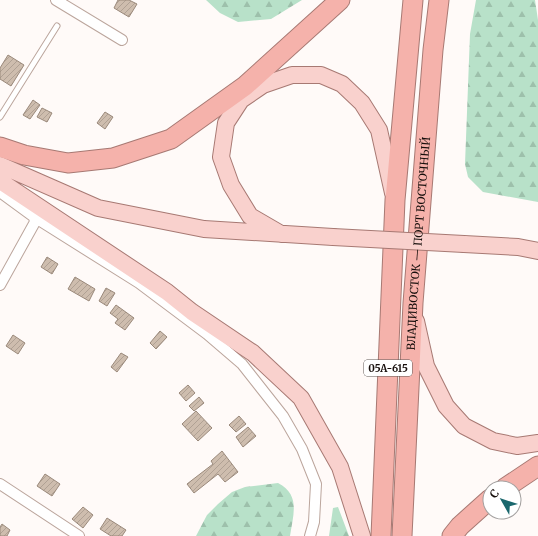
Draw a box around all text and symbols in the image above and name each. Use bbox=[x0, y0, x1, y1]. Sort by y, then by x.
street label: ВЛАДИВОСТОК — ПОРТ ВОСТОЧНЫЙ bbox=[404, 136, 433, 351]
road number: 05А-615 bbox=[364, 360, 412, 376]
north arrow bbox=[482, 480, 522, 520]
text: С bbox=[486, 486, 502, 501]

